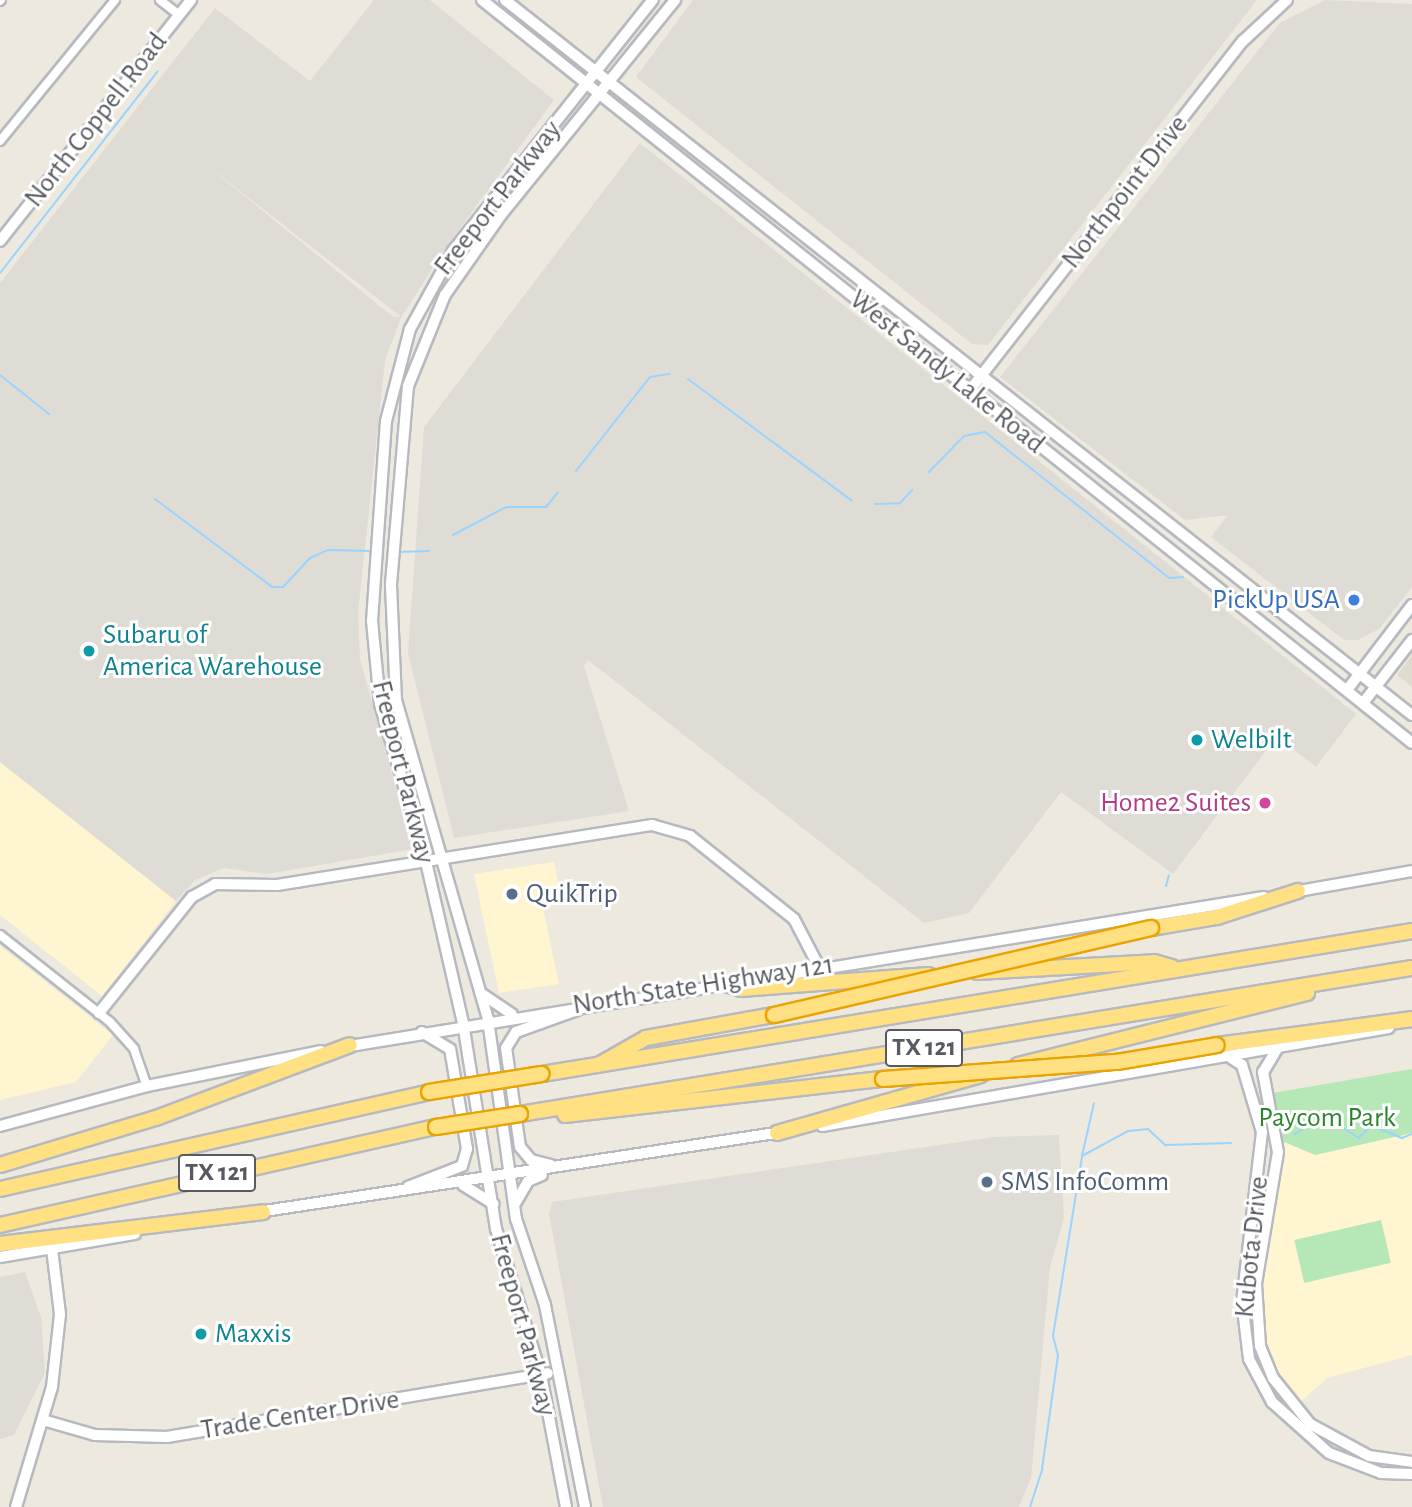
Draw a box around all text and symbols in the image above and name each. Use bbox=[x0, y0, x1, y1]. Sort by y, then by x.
street label: North Coppell Road bbox=[17, 26, 175, 214]
street label: Northpoint Drive bbox=[1055, 109, 1195, 275]
street label: Freeport Parkway bbox=[427, 114, 569, 282]
street label: West Sandy Lake Road bbox=[843, 283, 1051, 461]
place label: PickUp USA bbox=[1212, 583, 1340, 617]
marker: PickUp USA bbox=[1346, 592, 1362, 608]
place label: Subaru of America Warehouse bbox=[103, 618, 322, 684]
marker: Subaru of America Warehouse bbox=[81, 643, 97, 659]
street label: Freeport Parkway bbox=[364, 677, 442, 867]
place label: Welbilt bbox=[1211, 723, 1292, 757]
marker: Welbilt bbox=[1189, 732, 1205, 748]
place label: Home2 Suites bbox=[1100, 786, 1251, 820]
marker: Home2 Suites bbox=[1257, 795, 1273, 811]
place label: QuikTrip bbox=[526, 877, 618, 911]
marker: QuikTrip bbox=[504, 886, 520, 902]
street label: North State Highway 121 bbox=[570, 948, 836, 1022]
road number: TX 121 bbox=[884, 1026, 964, 1070]
park label: Paycom Park bbox=[1258, 1101, 1396, 1135]
road number: TX 121 bbox=[177, 1150, 257, 1196]
place label: SMS InfoComm bbox=[1001, 1165, 1169, 1199]
marker: SMS InfoComm bbox=[979, 1174, 995, 1190]
street label: Kubota Drive bbox=[1228, 1175, 1276, 1319]
street label: Freeport Parkway bbox=[483, 1230, 563, 1420]
place label: Maxxis bbox=[215, 1317, 291, 1351]
marker: Maxxis bbox=[193, 1326, 209, 1342]
street label: Trade Center Drive bbox=[198, 1383, 402, 1447]

